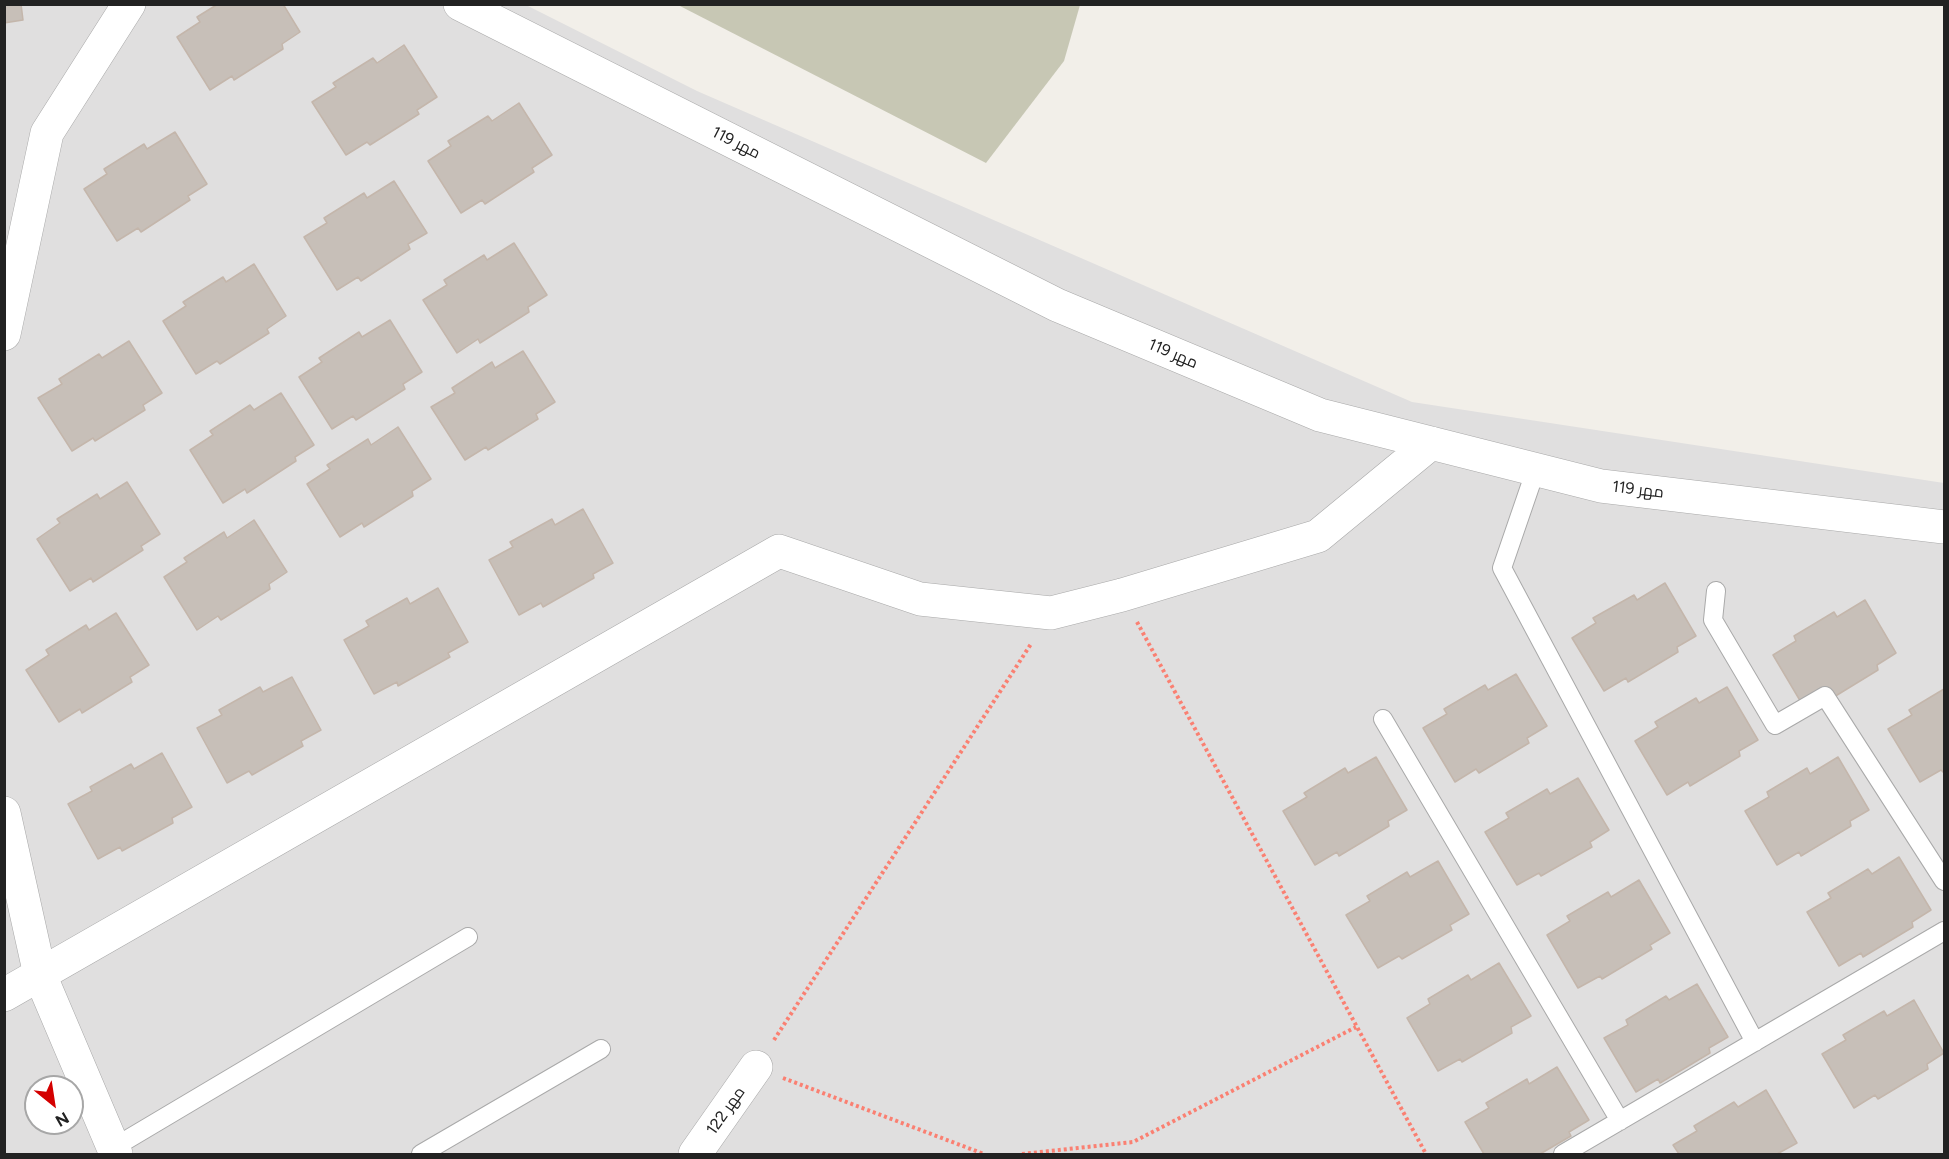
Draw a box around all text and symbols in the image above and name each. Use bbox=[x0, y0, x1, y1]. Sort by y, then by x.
street label: مهر 119 bbox=[709, 123, 763, 163]
street label: مهر 119 bbox=[1145, 335, 1201, 373]
street label: مهر 119 bbox=[1611, 477, 1665, 503]
north arrow bbox=[24, 1075, 84, 1135]
street label: مهر 122 bbox=[703, 1083, 749, 1139]
text: N bbox=[52, 1108, 72, 1131]

